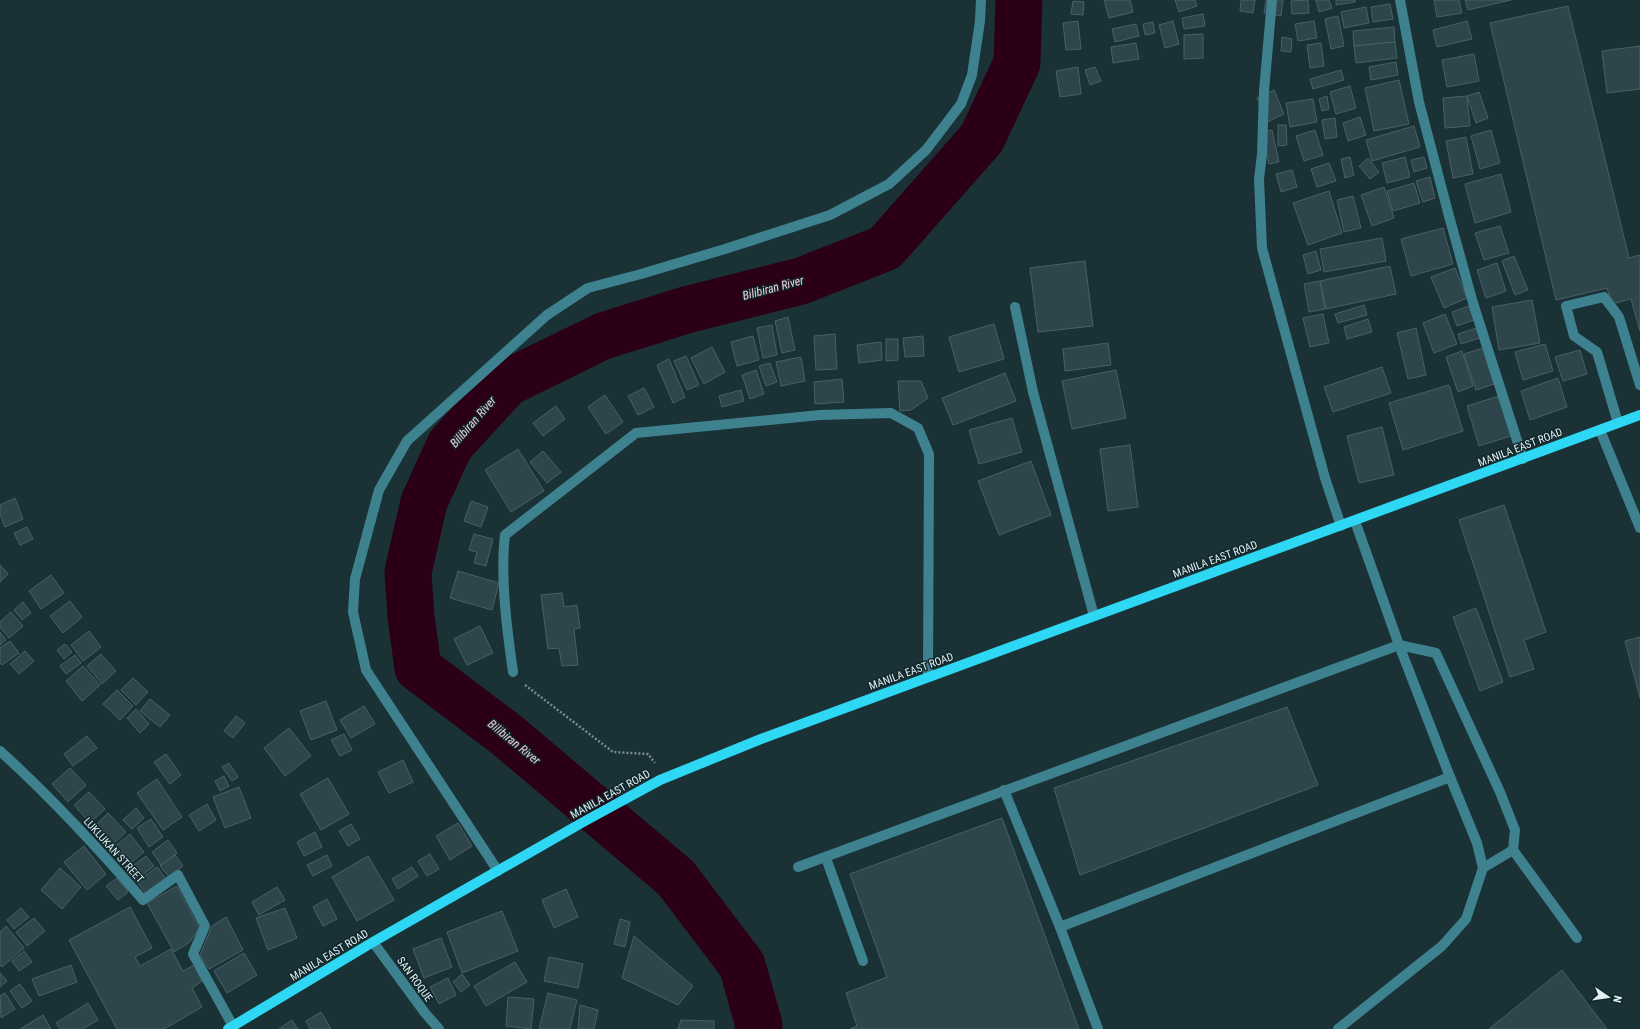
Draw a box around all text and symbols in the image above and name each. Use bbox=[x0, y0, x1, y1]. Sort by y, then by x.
water label: Bilibiran River bbox=[741, 273, 806, 303]
water label: Bilibiran River bbox=[447, 393, 499, 450]
street label: MANILA EAST ROAD bbox=[1476, 425, 1564, 469]
street label: MANILA EAST ROAD bbox=[1171, 538, 1259, 581]
street label: MANILA EAST ROAD bbox=[867, 650, 955, 693]
water label: Bilibiran River bbox=[485, 717, 543, 767]
street label: MANILA EAST ROAD bbox=[568, 767, 652, 822]
street label: LUKLUKAN STREET bbox=[81, 815, 147, 886]
street label: MANILA EAST ROAD bbox=[288, 927, 371, 984]
street label: SAN ROQUE bbox=[394, 954, 435, 1005]
north arrow bbox=[1588, 977, 1628, 1017]
text: N bbox=[1610, 994, 1624, 1004]

